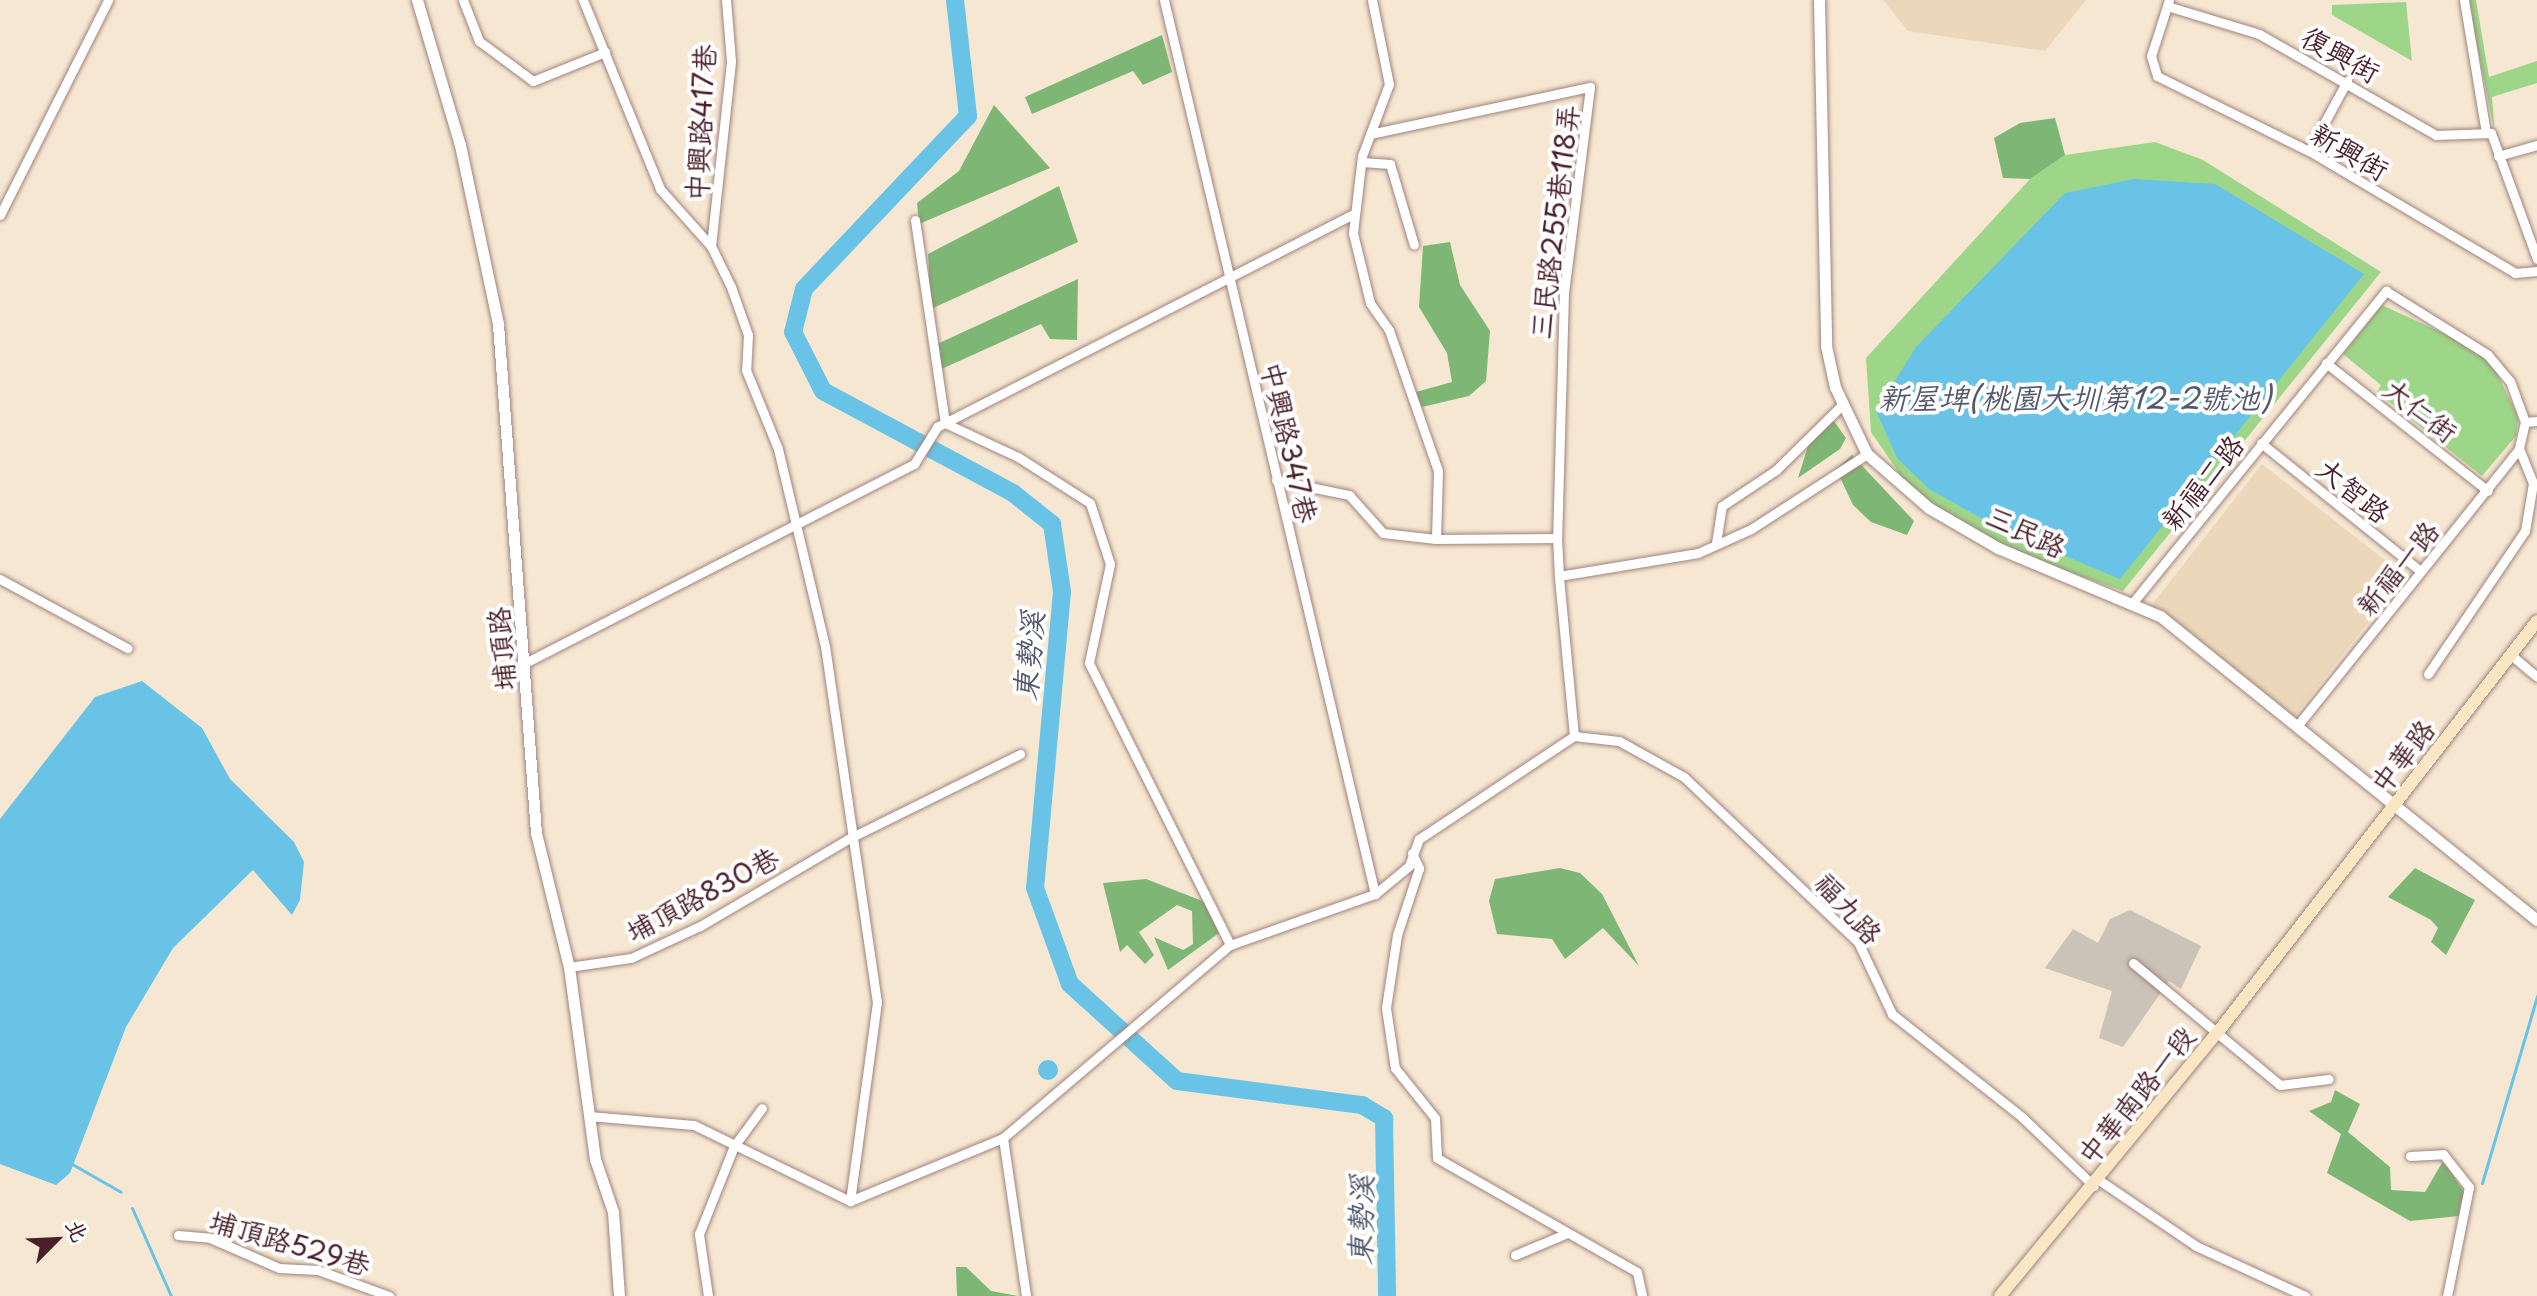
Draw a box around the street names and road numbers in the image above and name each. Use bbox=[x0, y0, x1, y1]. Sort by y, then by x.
street label: 復興街 bbox=[2296, 19, 2386, 89]
street label: 中興路417巷 bbox=[679, 44, 721, 202]
street label: 三民路255巷118弄 bbox=[1523, 103, 1585, 341]
street label: 新興街 bbox=[2305, 115, 2395, 187]
street label: 中興路347巷 bbox=[1255, 358, 1325, 526]
street label: 大仁街 bbox=[2378, 371, 2464, 449]
street label: 新福二路 bbox=[2154, 428, 2250, 536]
street label: 大智路 bbox=[2311, 451, 2397, 529]
street label: 三民路 bbox=[1981, 498, 2071, 564]
street label: 新福一路 bbox=[2349, 514, 2445, 622]
street label: 埔頂路 bbox=[481, 606, 521, 692]
street label: 中華路 bbox=[2363, 713, 2441, 799]
street label: 埔頂路830巷 bbox=[620, 840, 784, 948]
street label: 福九路 bbox=[1808, 866, 1890, 950]
street label: 中華南路一段 bbox=[2070, 1019, 2202, 1171]
street label: 埔頂路529巷 bbox=[206, 1203, 374, 1281]

